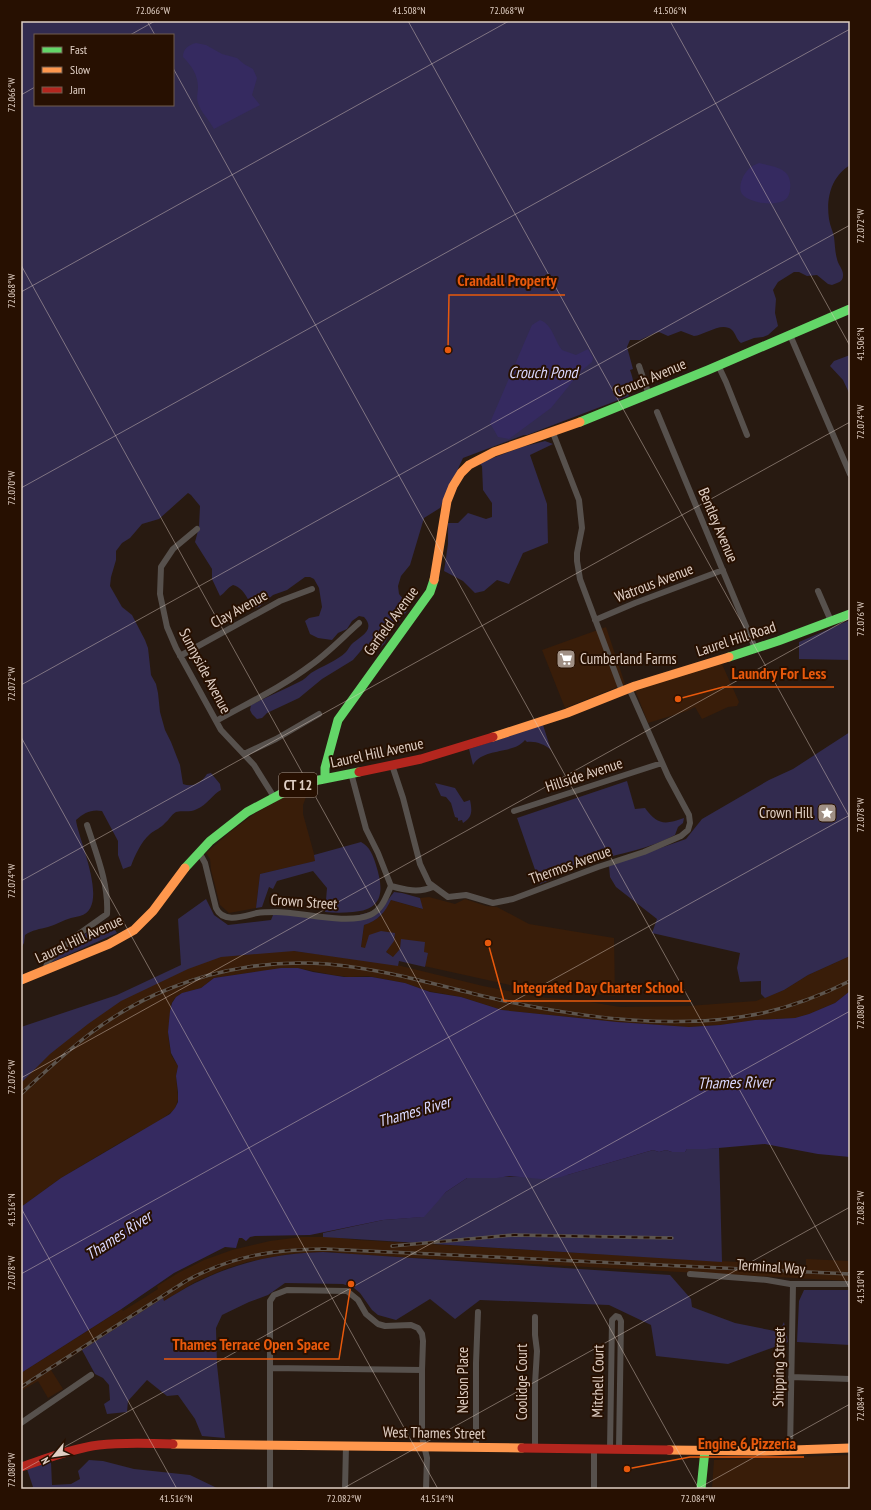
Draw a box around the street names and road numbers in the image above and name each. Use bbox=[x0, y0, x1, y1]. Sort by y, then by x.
street label: Crouch Avenue bbox=[611, 354, 689, 401]
street label: Bentley Avenue bbox=[694, 485, 743, 565]
street label: Watrous Avenue bbox=[612, 559, 696, 606]
street label: Garfield Avenue bbox=[359, 582, 422, 659]
street label: Clay Avenue bbox=[207, 585, 271, 632]
street label: Laurel Hill Road bbox=[694, 617, 778, 660]
street label: Sunnyside Avenue bbox=[175, 625, 236, 716]
street label: Laurel Hill Avenue bbox=[329, 733, 425, 772]
street label: Hillside Avenue bbox=[543, 753, 625, 796]
road number: CT 12 bbox=[279, 773, 317, 797]
street label: Thermos Avenue bbox=[526, 841, 613, 888]
street label: Crown Street bbox=[270, 890, 338, 913]
street label: Laurel Hill Avenue bbox=[32, 910, 126, 967]
street label: Terminal Way bbox=[736, 1255, 806, 1278]
street label: Shipping Street bbox=[768, 1327, 789, 1407]
street label: Coolidge Court bbox=[512, 1344, 531, 1420]
street label: Mitchell Court bbox=[587, 1344, 608, 1418]
street label: Nelson Place bbox=[453, 1347, 472, 1413]
street label: West Thames Street bbox=[383, 1422, 485, 1443]

